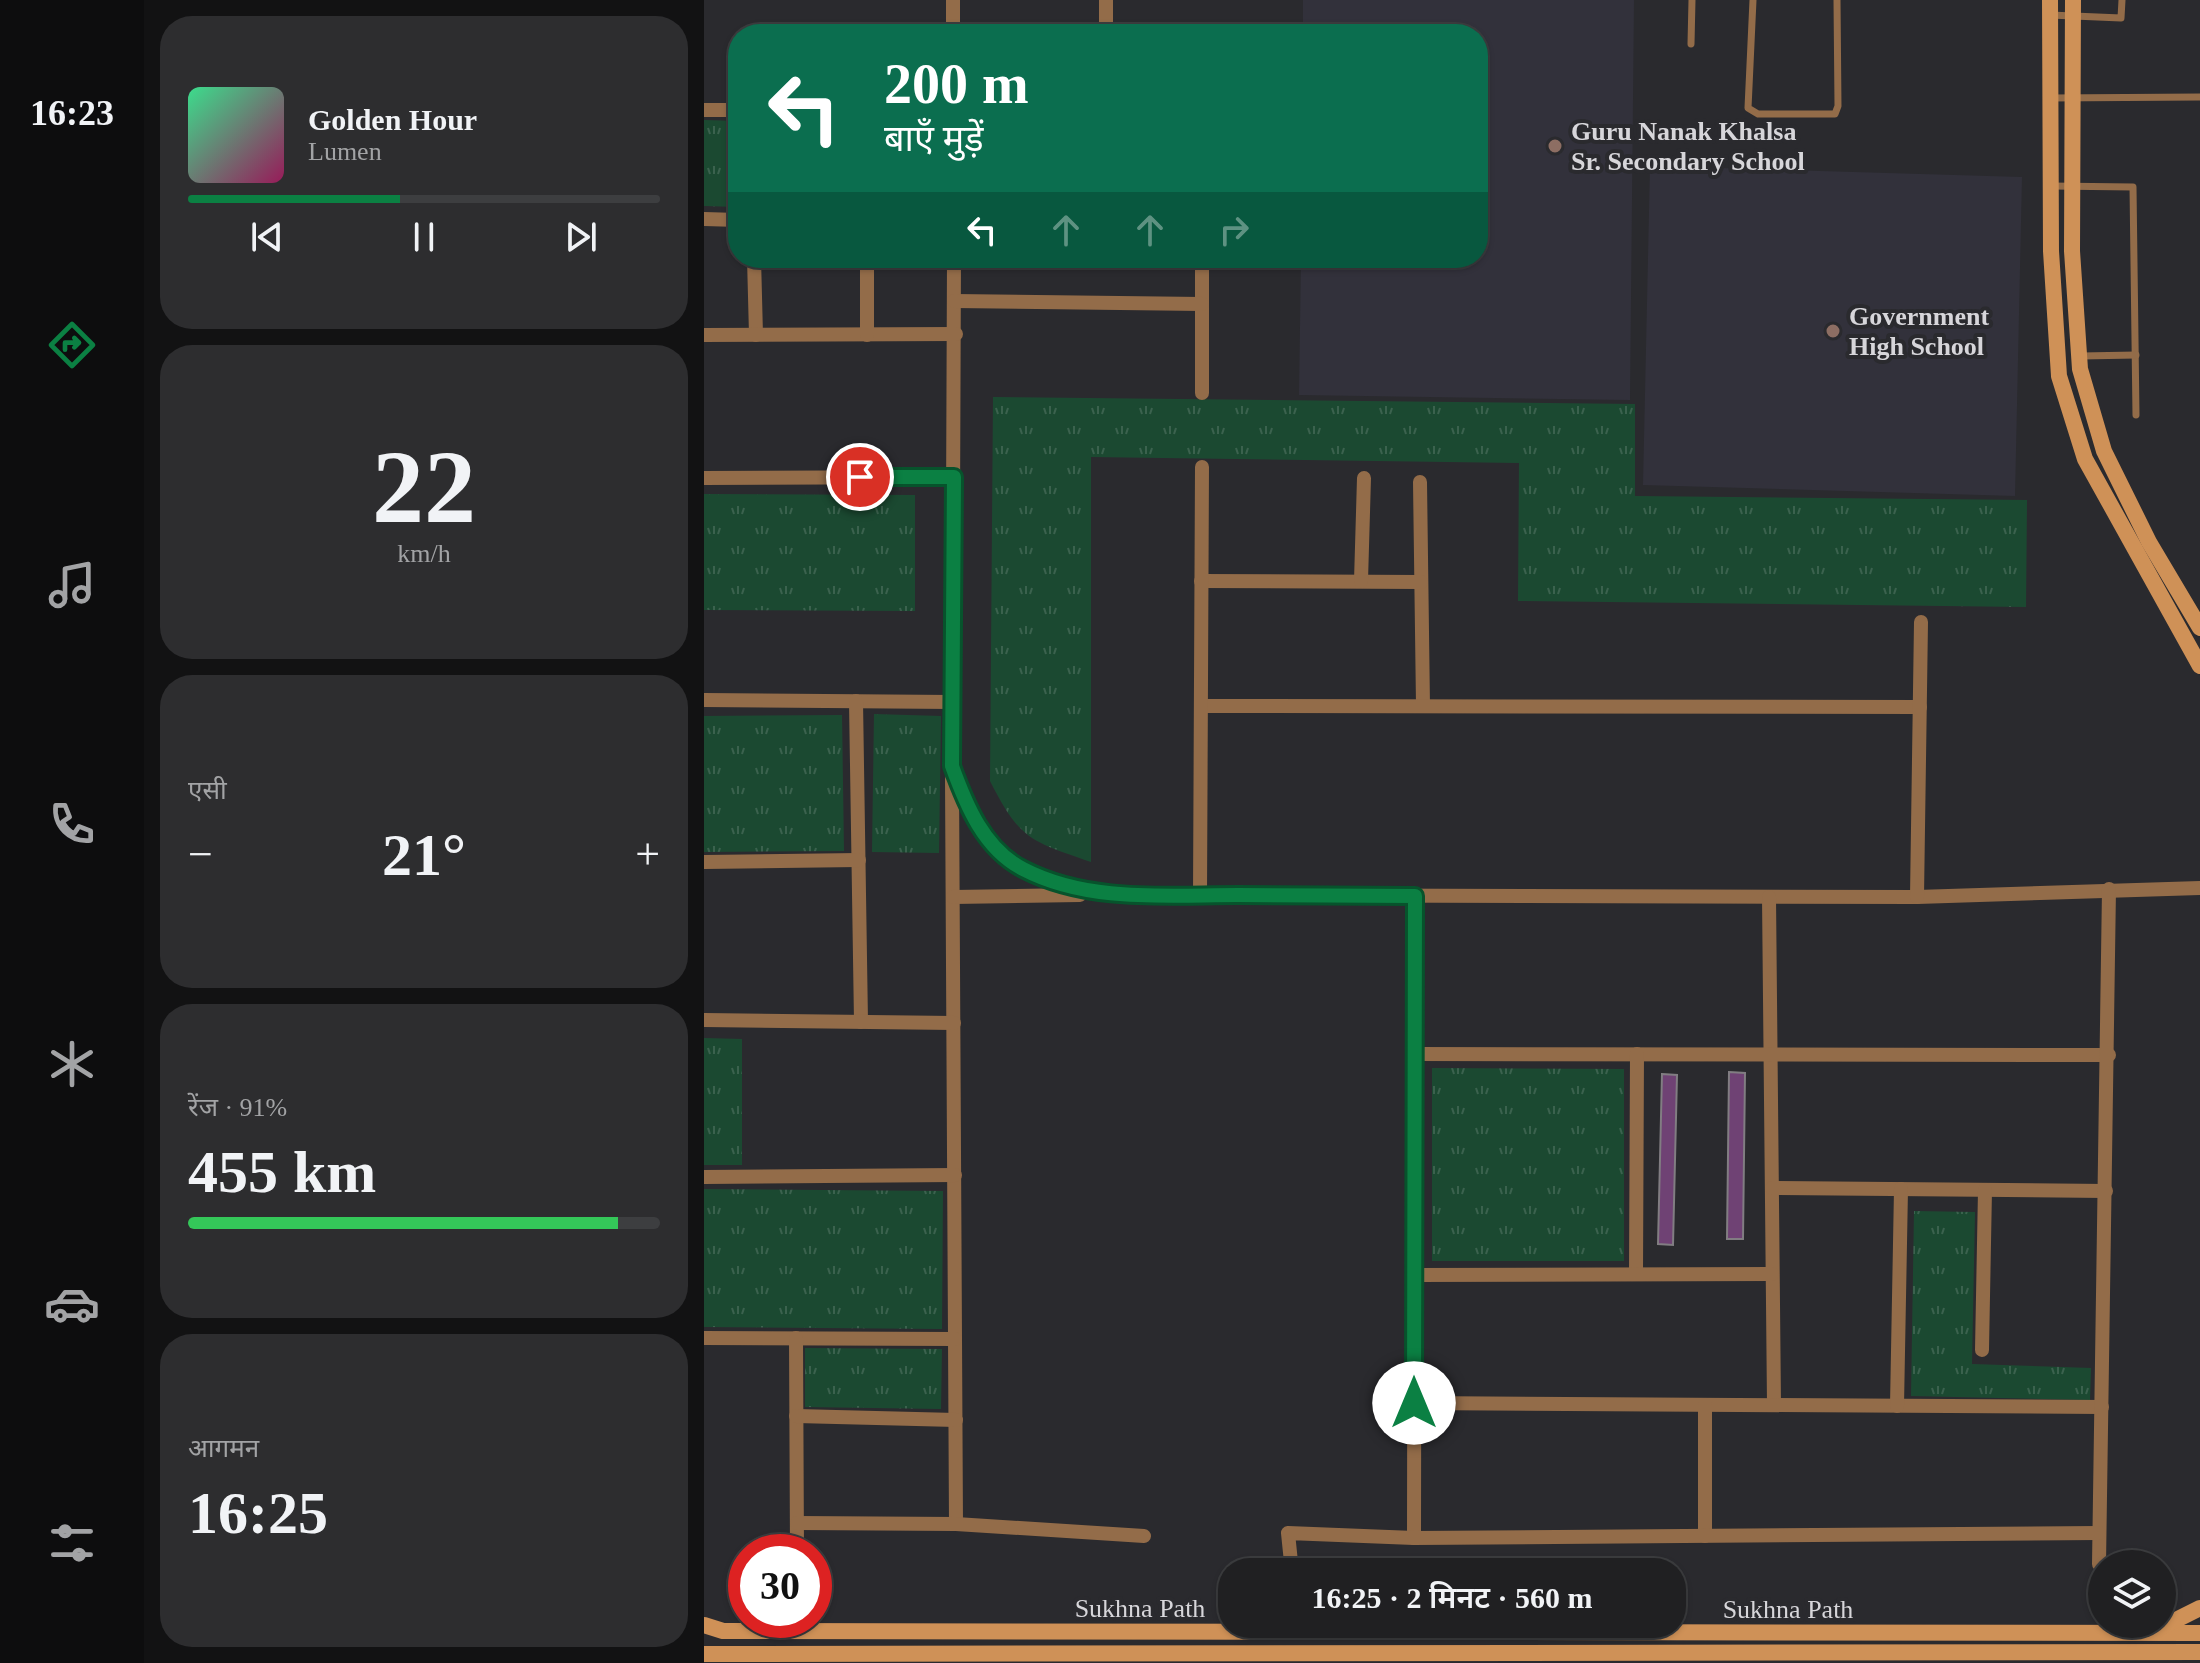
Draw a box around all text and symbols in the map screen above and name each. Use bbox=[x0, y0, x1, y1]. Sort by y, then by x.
text: 200 m bbox=[884, 53, 1029, 115]
icon: left bbox=[752, 56, 856, 160]
text: 16:23 bbox=[30, 93, 114, 133]
text: Golden Hour bbox=[308, 103, 477, 136]
place label: Guru Nanak Khalsa Sr. Secondary School bbox=[1571, 117, 1805, 176]
text: बाएँ मुड़ें bbox=[884, 119, 984, 159]
text: Lumen bbox=[308, 137, 382, 166]
marker: Guru Nanak Khalsa Sr. Secondary School bbox=[1546, 137, 1564, 155]
icon: left bbox=[960, 208, 1004, 252]
icon: ahead bbox=[1044, 208, 1088, 252]
icon: ahead bbox=[1128, 208, 1172, 252]
icon: right bbox=[1212, 208, 1256, 252]
icon: previous bbox=[245, 215, 289, 259]
icon: pause bbox=[402, 215, 446, 259]
icon: next bbox=[559, 215, 603, 259]
place label: Government High School bbox=[1849, 302, 1989, 361]
icon: directions bbox=[44, 317, 100, 373]
marker: Government High School bbox=[1824, 322, 1842, 340]
text: 22 bbox=[372, 429, 476, 544]
pin bbox=[826, 443, 894, 511]
icon: arrive bbox=[838, 455, 882, 499]
text: km/h bbox=[397, 539, 451, 568]
icon: music bbox=[44, 557, 100, 613]
text: एसी bbox=[188, 776, 227, 805]
icon: phone bbox=[44, 796, 100, 852]
text: 21° bbox=[382, 822, 466, 888]
text: − bbox=[188, 830, 213, 879]
text: + bbox=[635, 830, 660, 879]
icon: climate bbox=[44, 1036, 100, 1092]
text: रेंज · 91% bbox=[188, 1093, 287, 1122]
text: 455 km bbox=[188, 1139, 376, 1205]
icon: car bbox=[44, 1276, 100, 1332]
position arrow bbox=[1372, 1361, 1456, 1445]
text: आगमन bbox=[188, 1434, 259, 1463]
text: 16:25 bbox=[188, 1480, 328, 1546]
icon: filters bbox=[44, 1515, 100, 1571]
speed limit sign: 30 bbox=[728, 1534, 832, 1638]
map controls bbox=[2088, 1550, 2176, 1638]
button: layers bbox=[2088, 1550, 2176, 1638]
text: 16:25 · 2 मिनट · 560 m bbox=[1312, 1581, 1592, 1614]
street label: Sukhna Path bbox=[1075, 1594, 1205, 1623]
street label: Sukhna Path bbox=[1723, 1595, 1853, 1624]

